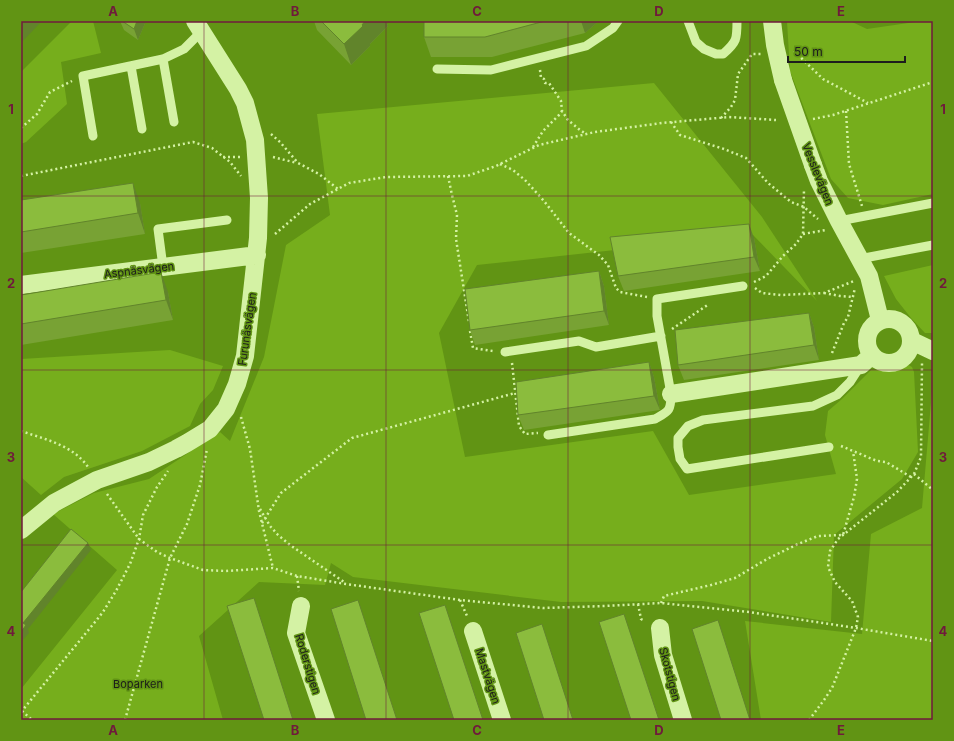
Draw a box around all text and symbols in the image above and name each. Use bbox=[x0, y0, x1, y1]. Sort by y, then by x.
text: A bbox=[108, 3, 118, 19]
text: B bbox=[291, 3, 300, 19]
text: C bbox=[472, 3, 482, 19]
text: D bbox=[654, 3, 664, 19]
text: E bbox=[837, 3, 845, 19]
scale bar bbox=[788, 38, 905, 64]
text: 50 m bbox=[794, 44, 823, 59]
text: 1 bbox=[8, 101, 14, 117]
text: 1 bbox=[940, 101, 946, 117]
street label: Vesslevägen bbox=[799, 141, 837, 207]
street label: Aspnäsvägen bbox=[103, 259, 175, 281]
text: 2 bbox=[7, 275, 15, 291]
text: 2 bbox=[939, 275, 947, 291]
street label: Furunäsvägen bbox=[235, 292, 259, 366]
text: 3 bbox=[7, 449, 15, 465]
text: 3 bbox=[939, 449, 947, 465]
text: 4 bbox=[7, 623, 16, 639]
text: 4 bbox=[939, 623, 948, 639]
street label: Roderstigen bbox=[292, 632, 324, 696]
street label: Mastvägen bbox=[472, 646, 504, 706]
street label: Skotstigen bbox=[656, 646, 684, 702]
park label: Boparken bbox=[113, 677, 163, 691]
text: A bbox=[108, 722, 118, 738]
text: B bbox=[291, 722, 300, 738]
text: C bbox=[472, 722, 482, 738]
text: D bbox=[654, 722, 664, 738]
text: E bbox=[837, 722, 845, 738]

